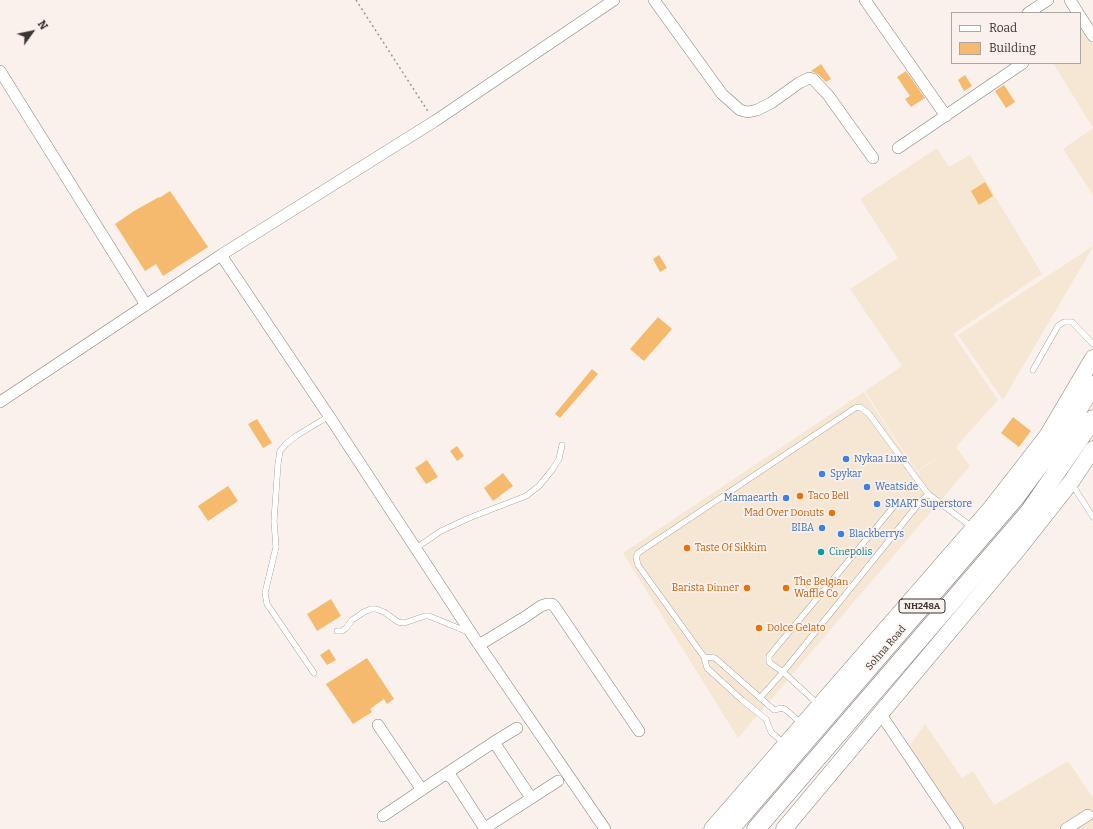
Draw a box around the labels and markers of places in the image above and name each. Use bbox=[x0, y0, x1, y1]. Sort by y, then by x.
place label: Nykaa Luxe bbox=[854, 453, 907, 465]
marker: Nykaa Luxe bbox=[841, 454, 851, 464]
place label: Spykar bbox=[830, 468, 862, 480]
marker: Spykar bbox=[817, 469, 827, 479]
place label: Weatside bbox=[875, 481, 918, 493]
marker: Weatside bbox=[862, 482, 872, 492]
place label: Taco Bell bbox=[808, 490, 849, 502]
marker: Taco Bell bbox=[795, 491, 805, 501]
place label: Mamaearth bbox=[724, 492, 778, 504]
marker: Mamaearth bbox=[781, 493, 791, 503]
place label: SMART Superstore bbox=[885, 498, 972, 510]
marker: SMART Superstore bbox=[872, 499, 882, 509]
place label: Mad Over Donuts bbox=[744, 507, 824, 519]
marker: Mad Over Donuts bbox=[827, 508, 837, 518]
place label: BIBA bbox=[791, 522, 814, 534]
marker: BIBA bbox=[817, 523, 827, 533]
place label: Blackberrys bbox=[849, 528, 904, 540]
marker: Blackberrys bbox=[836, 529, 846, 539]
place label: Taste Of Sikkim bbox=[695, 542, 766, 554]
marker: Taste Of Sikkim bbox=[682, 543, 692, 553]
place label: Cinepolis bbox=[829, 546, 872, 558]
marker: Cinepolis bbox=[816, 547, 826, 557]
place label: The Belgian Waffle Co bbox=[794, 576, 848, 600]
place label: Barista Dinner bbox=[672, 582, 739, 594]
marker: Barista Dinner bbox=[742, 583, 752, 593]
marker: The Belgian Waffle Co bbox=[781, 583, 791, 593]
place label: Dolce Gelato bbox=[767, 622, 825, 634]
marker: Dolce Gelato bbox=[754, 623, 764, 633]

